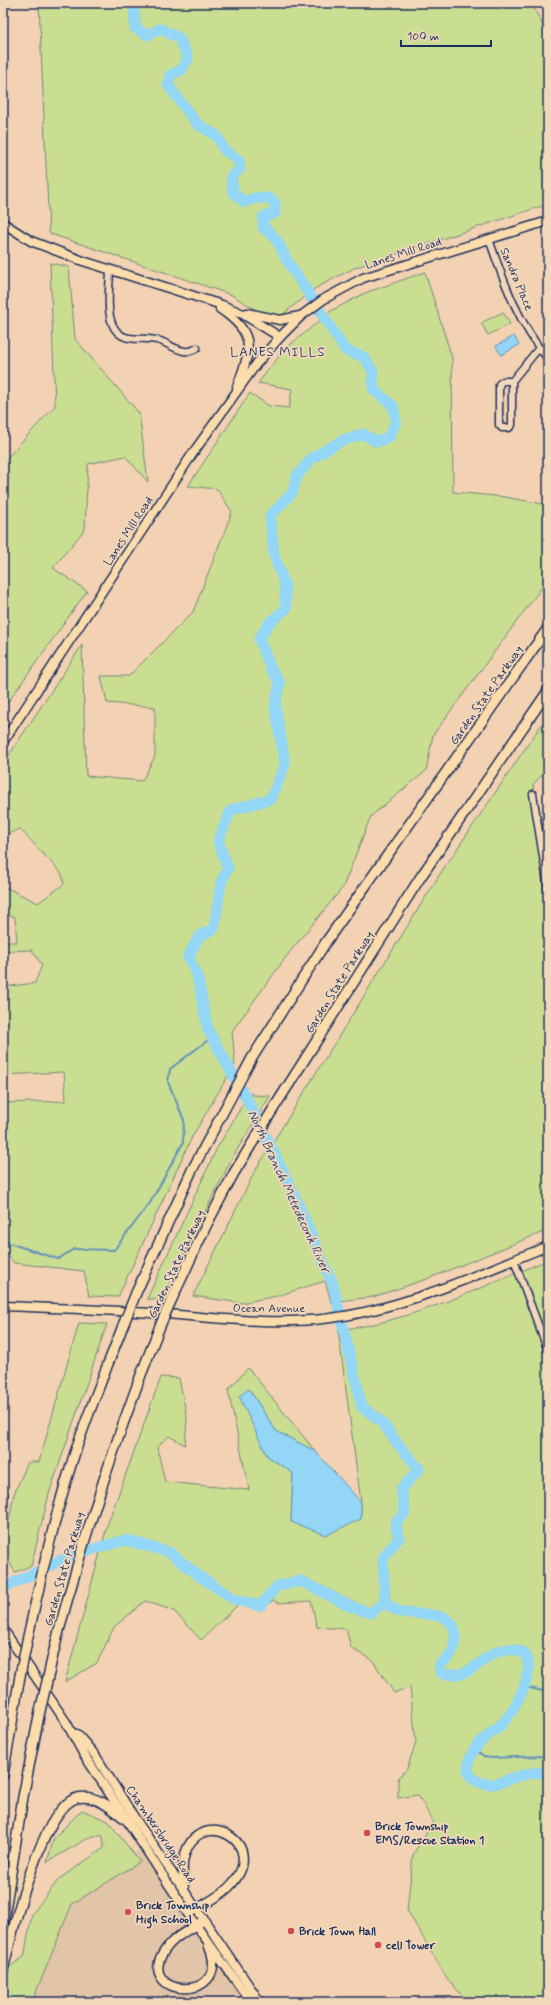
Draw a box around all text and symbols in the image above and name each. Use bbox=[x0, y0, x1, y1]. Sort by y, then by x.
scale bar bbox=[401, 22, 491, 48]
text: 100 m bbox=[407, 29, 439, 45]
street label: Lanes Mill Road bbox=[363, 234, 444, 274]
street label: Sandra Place bbox=[496, 245, 537, 313]
district label: LANES MILLS bbox=[230, 344, 326, 361]
street label: Lanes Mill Road bbox=[100, 494, 157, 569]
street label: Garden State Parkway bbox=[446, 643, 527, 748]
street label: Garden State Parkway bbox=[302, 928, 378, 1037]
water label: North Branch Metedeconk River bbox=[243, 1107, 335, 1278]
street label: Garden State Parkway bbox=[145, 1208, 209, 1321]
street label: Ocean Avenue bbox=[233, 1301, 305, 1317]
street label: Garden State Parkway bbox=[41, 1510, 89, 1628]
street label: Chambersbridge Road bbox=[122, 1783, 199, 1887]
place label: Brick Township EMS/Rescue Station 1 bbox=[375, 1819, 484, 1849]
marker: Brick Township EMS/Rescue Station 1 bbox=[362, 1828, 372, 1838]
place label: Brick Township High School bbox=[136, 1898, 209, 1929]
marker: Brick Township High School bbox=[123, 1907, 133, 1917]
place label: Brick Town Hall bbox=[299, 1924, 376, 1940]
marker: Brick Town Hall bbox=[286, 1926, 296, 1936]
place label: cell Tower bbox=[386, 1938, 435, 1954]
marker: cell Tower bbox=[373, 1940, 383, 1950]

